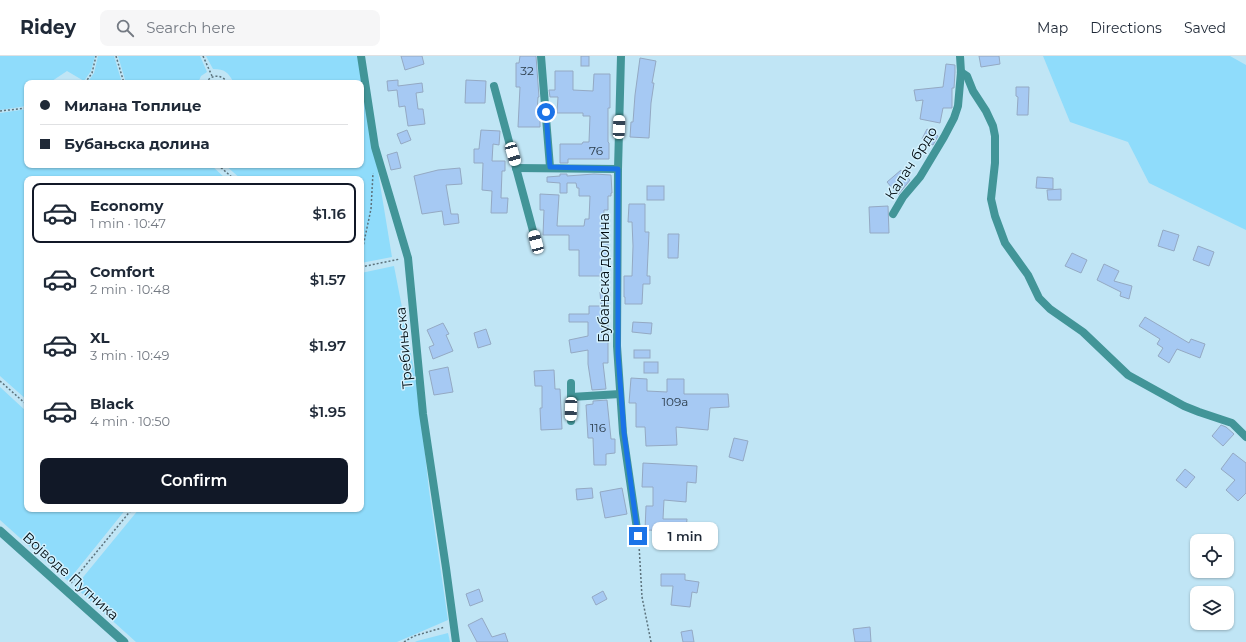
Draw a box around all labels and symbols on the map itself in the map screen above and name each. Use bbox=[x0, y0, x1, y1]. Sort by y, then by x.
house number: 32 bbox=[520, 63, 534, 78]
route start bbox=[537, 103, 555, 121]
car bbox=[613, 115, 625, 139]
street label: Калач брдо bbox=[881, 123, 941, 203]
car bbox=[504, 141, 522, 167]
house number: 76 bbox=[589, 143, 603, 158]
street label: Бубањска долина bbox=[595, 213, 613, 343]
car bbox=[527, 229, 545, 255]
street label: Требињска bbox=[391, 306, 417, 390]
house number: 109a bbox=[662, 394, 688, 409]
car bbox=[565, 397, 577, 421]
house number: 116 bbox=[590, 420, 606, 435]
callout: 1 min bbox=[652, 522, 718, 550]
route end bbox=[629, 527, 647, 545]
street label: Војводе Путника bbox=[19, 528, 123, 624]

